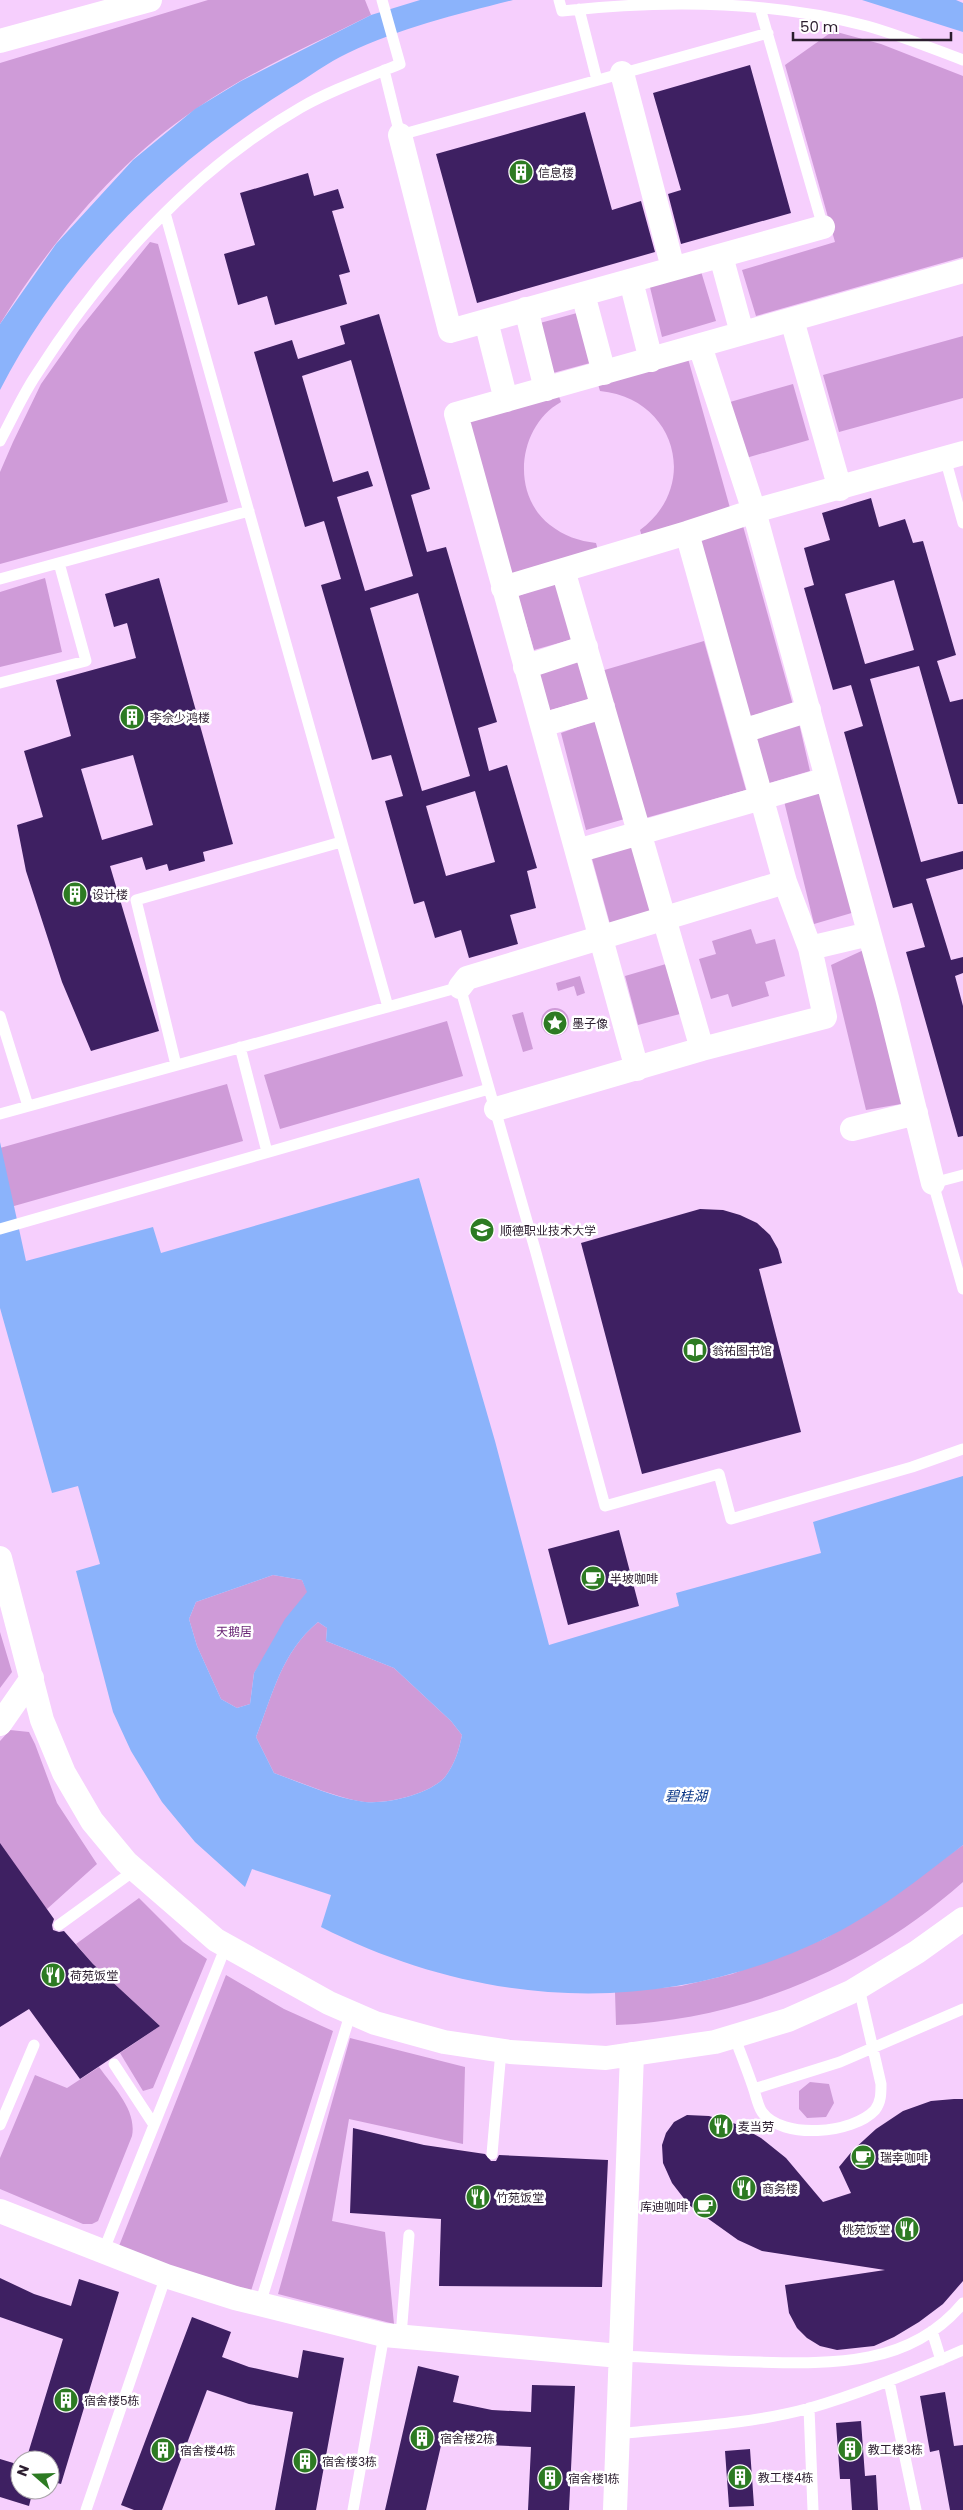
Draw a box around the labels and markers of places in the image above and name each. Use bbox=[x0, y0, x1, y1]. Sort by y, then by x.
building icon: 信息楼 bbox=[508, 159, 534, 185]
place label: 信息楼 bbox=[538, 164, 574, 181]
building icon: 李佘少鸿楼 bbox=[119, 704, 145, 730]
place label: 李佘少鸿楼 bbox=[150, 709, 210, 726]
building icon: 设计楼 bbox=[62, 881, 88, 907]
place label: 设计楼 bbox=[92, 886, 128, 903]
place icon: 墨子像 bbox=[542, 1010, 568, 1036]
place label: 墨子像 bbox=[572, 1015, 608, 1032]
school or university icon: 顺德职业技术大学 bbox=[469, 1217, 495, 1243]
place label: 顺德职业技术大学 bbox=[500, 1222, 596, 1239]
library icon: 翁祐图书馆 bbox=[682, 1337, 708, 1363]
place label: 翁祐图书馆 bbox=[712, 1342, 772, 1359]
cafe icon: 半坡咖啡 bbox=[580, 1565, 606, 1591]
place label: 半坡咖啡 bbox=[610, 1570, 658, 1587]
restaurant icon: 荷苑饭堂 bbox=[40, 1962, 66, 1988]
place label: 荷苑饭堂 bbox=[70, 1967, 118, 1984]
restaurant icon: 麦当劳 bbox=[708, 2113, 734, 2139]
place label: 麦当劳 bbox=[738, 2118, 774, 2135]
cafe icon: 瑞幸咖啡 bbox=[850, 2144, 876, 2170]
place label: 瑞幸咖啡 bbox=[880, 2149, 928, 2166]
restaurant icon: 商务楼 bbox=[731, 2175, 757, 2201]
place label: 商务楼 bbox=[762, 2180, 798, 2197]
restaurant icon: 竹苑饭堂 bbox=[465, 2184, 491, 2210]
place label: 竹苑饭堂 bbox=[496, 2189, 544, 2206]
cafe icon: 库迪咖啡 bbox=[692, 2193, 718, 2219]
place label: 库迪咖啡 bbox=[640, 2198, 688, 2215]
restaurant icon: 桃苑饭堂 bbox=[894, 2216, 920, 2242]
place label: 桃苑饭堂 bbox=[842, 2221, 890, 2238]
building icon: 宿舍楼5栋 bbox=[53, 2387, 79, 2413]
place label: 宿舍楼5栋 bbox=[84, 2392, 140, 2409]
building icon: 宿舍楼2栋 bbox=[409, 2425, 435, 2451]
place label: 宿舍楼2栋 bbox=[440, 2430, 495, 2447]
building icon: 教工楼3栋 bbox=[837, 2436, 863, 2462]
building icon: 宿舍楼4栋 bbox=[150, 2437, 176, 2463]
place label: 教工楼3栋 bbox=[868, 2441, 923, 2458]
place label: 宿舍楼4栋 bbox=[180, 2442, 236, 2459]
building icon: 宿舍楼3栋 bbox=[292, 2448, 318, 2474]
place label: 宿舍楼3栋 bbox=[322, 2453, 377, 2470]
building icon: 教工楼4栋 bbox=[727, 2464, 753, 2490]
building icon: 宿舍楼1栋 bbox=[537, 2465, 563, 2491]
place label: 教工楼4栋 bbox=[758, 2469, 814, 2486]
place label: 宿舍楼1栋 bbox=[568, 2470, 620, 2487]

